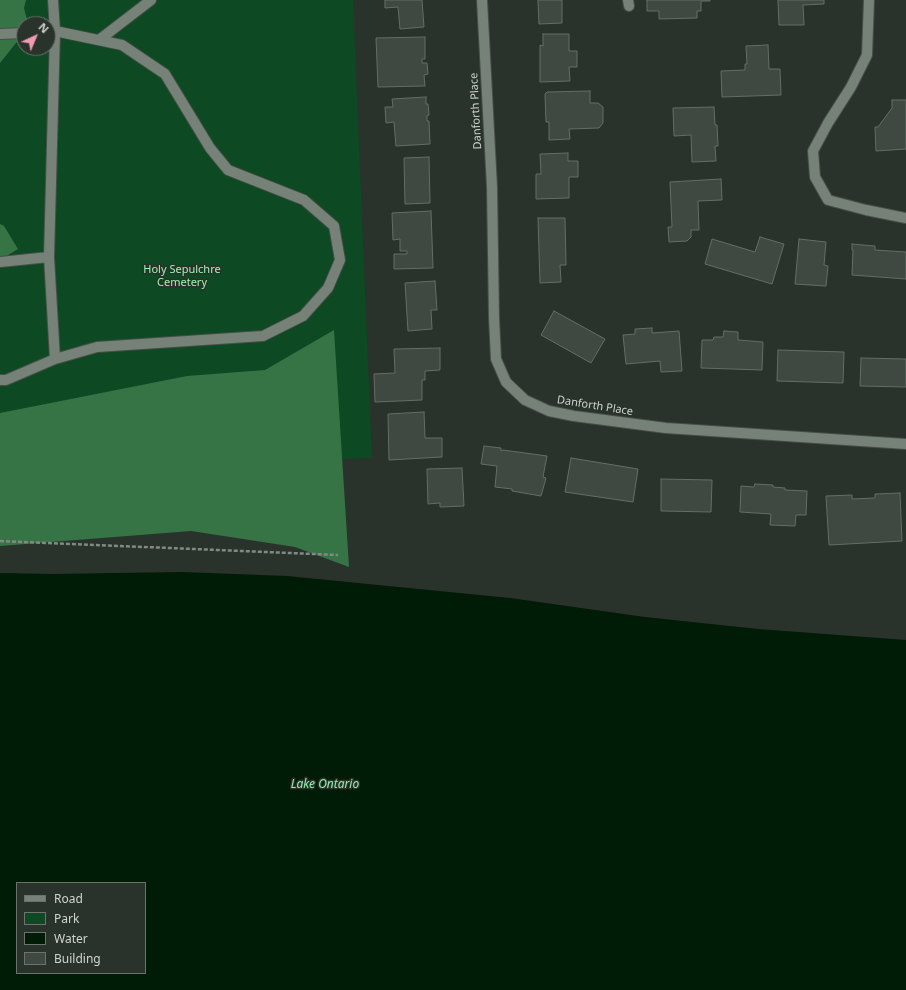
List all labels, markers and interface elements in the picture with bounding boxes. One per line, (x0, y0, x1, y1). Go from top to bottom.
north arrow (16, 16, 56, 56)
text: N (36, 19, 52, 36)
street label: Danforth Place (467, 72, 485, 150)
park label: Holy Sepulchre Cemetery (143, 263, 221, 289)
street label: Danforth Place (556, 393, 634, 419)
water label: Lake Ontario (291, 778, 359, 792)
legend (16, 882, 146, 974)
text: Road (54, 890, 83, 907)
text: Park (54, 910, 79, 927)
text: Water (54, 930, 88, 947)
text: Building (54, 950, 101, 967)

